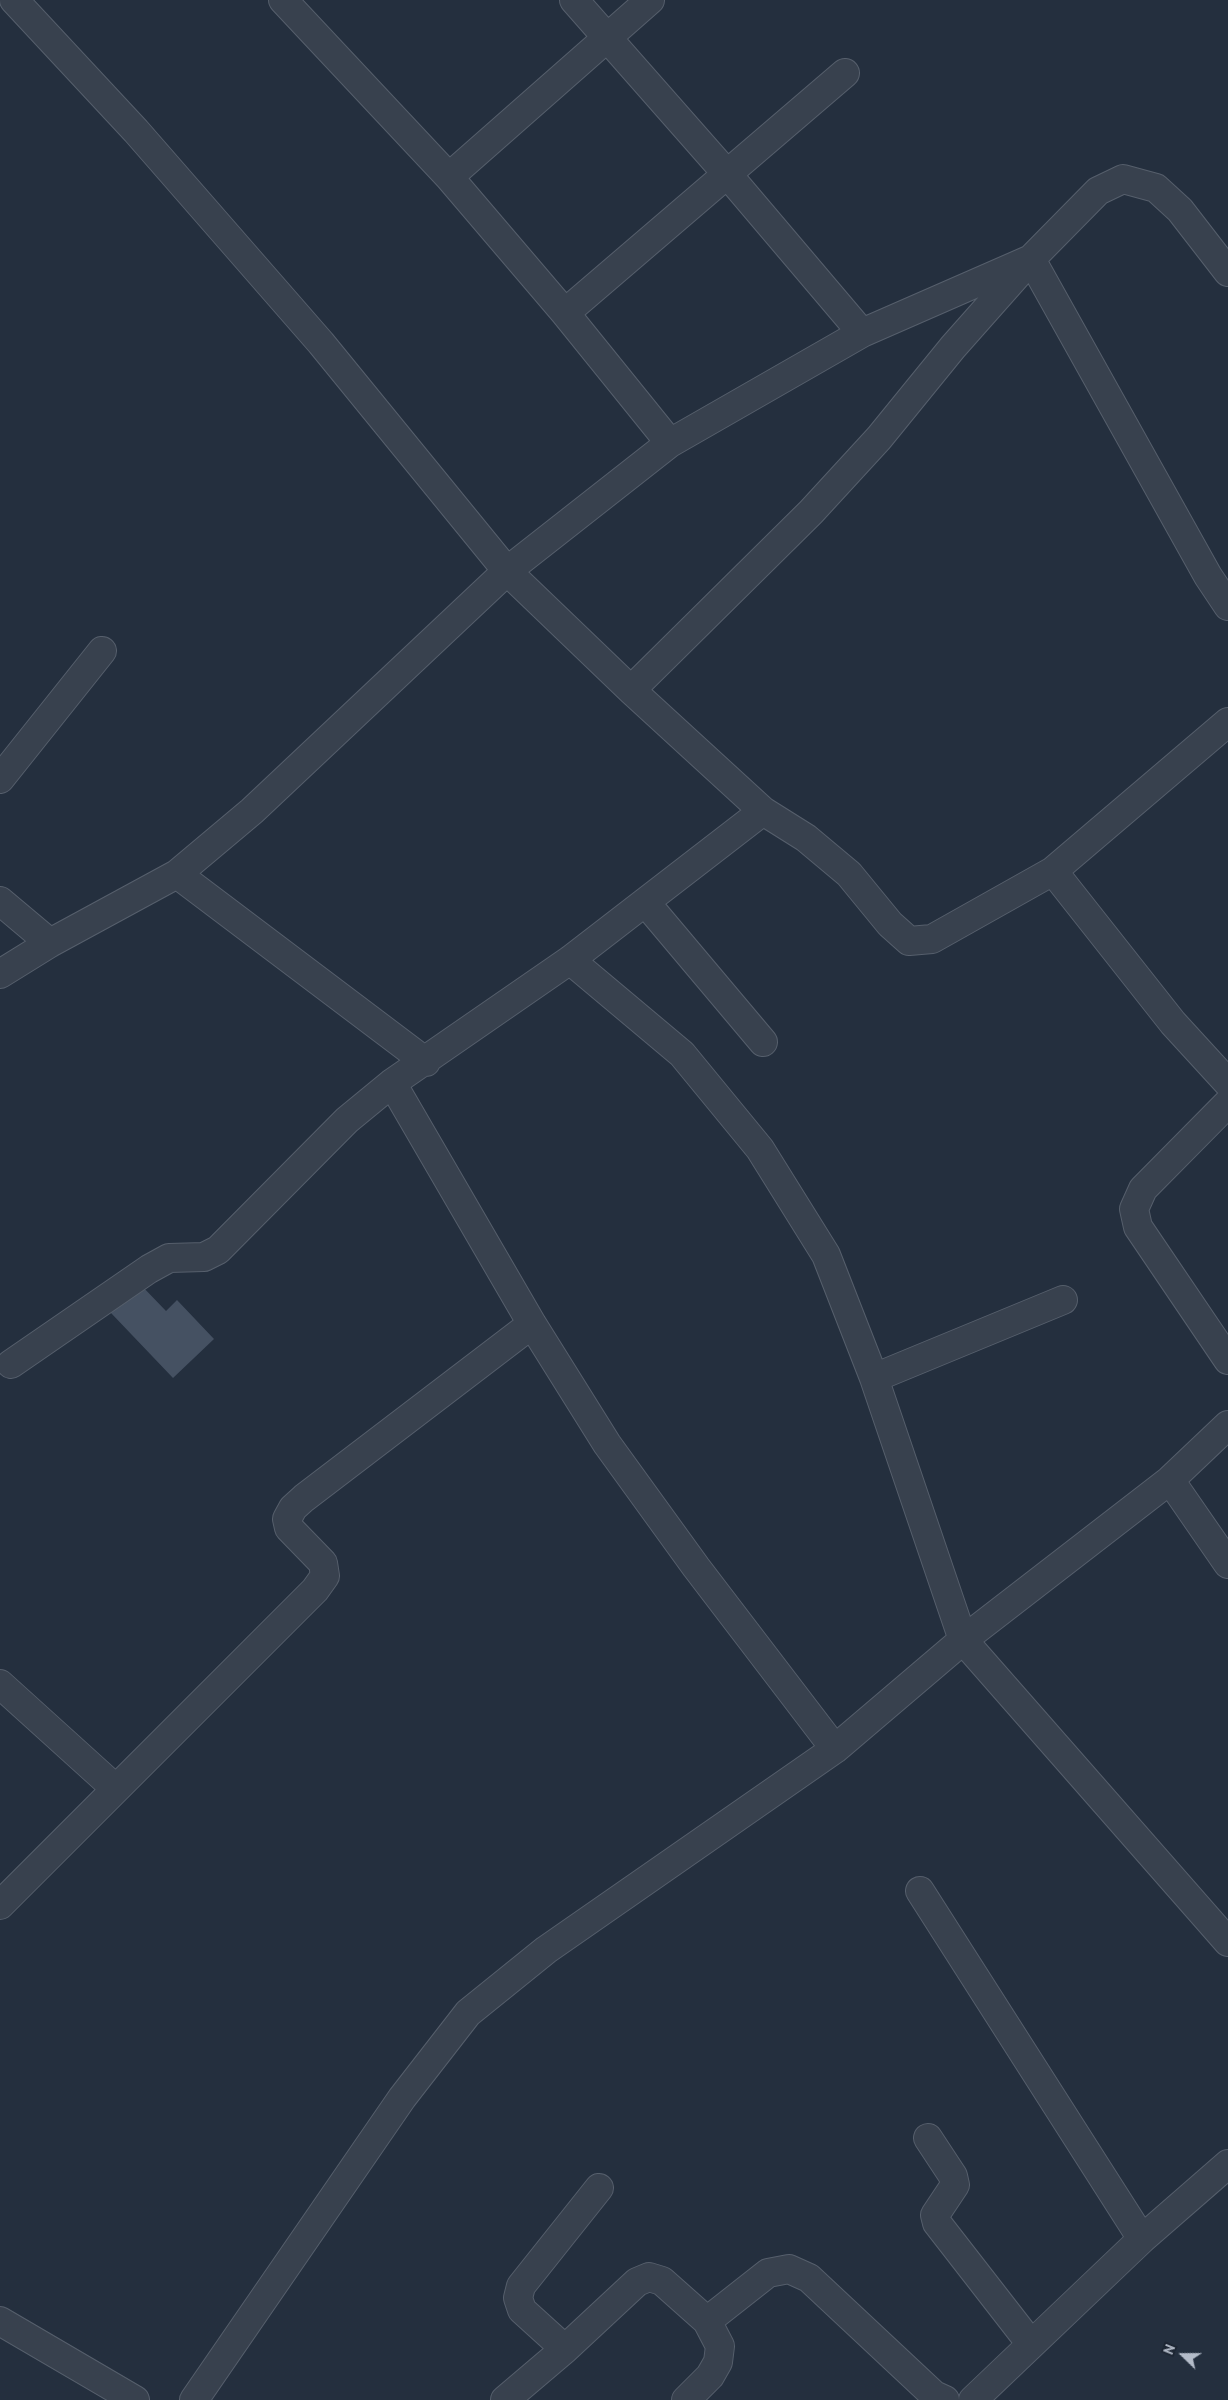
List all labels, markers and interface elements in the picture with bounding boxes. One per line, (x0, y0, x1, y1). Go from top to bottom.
north arrow (1158, 2330, 1208, 2380)
text: N (1159, 2342, 1179, 2357)

